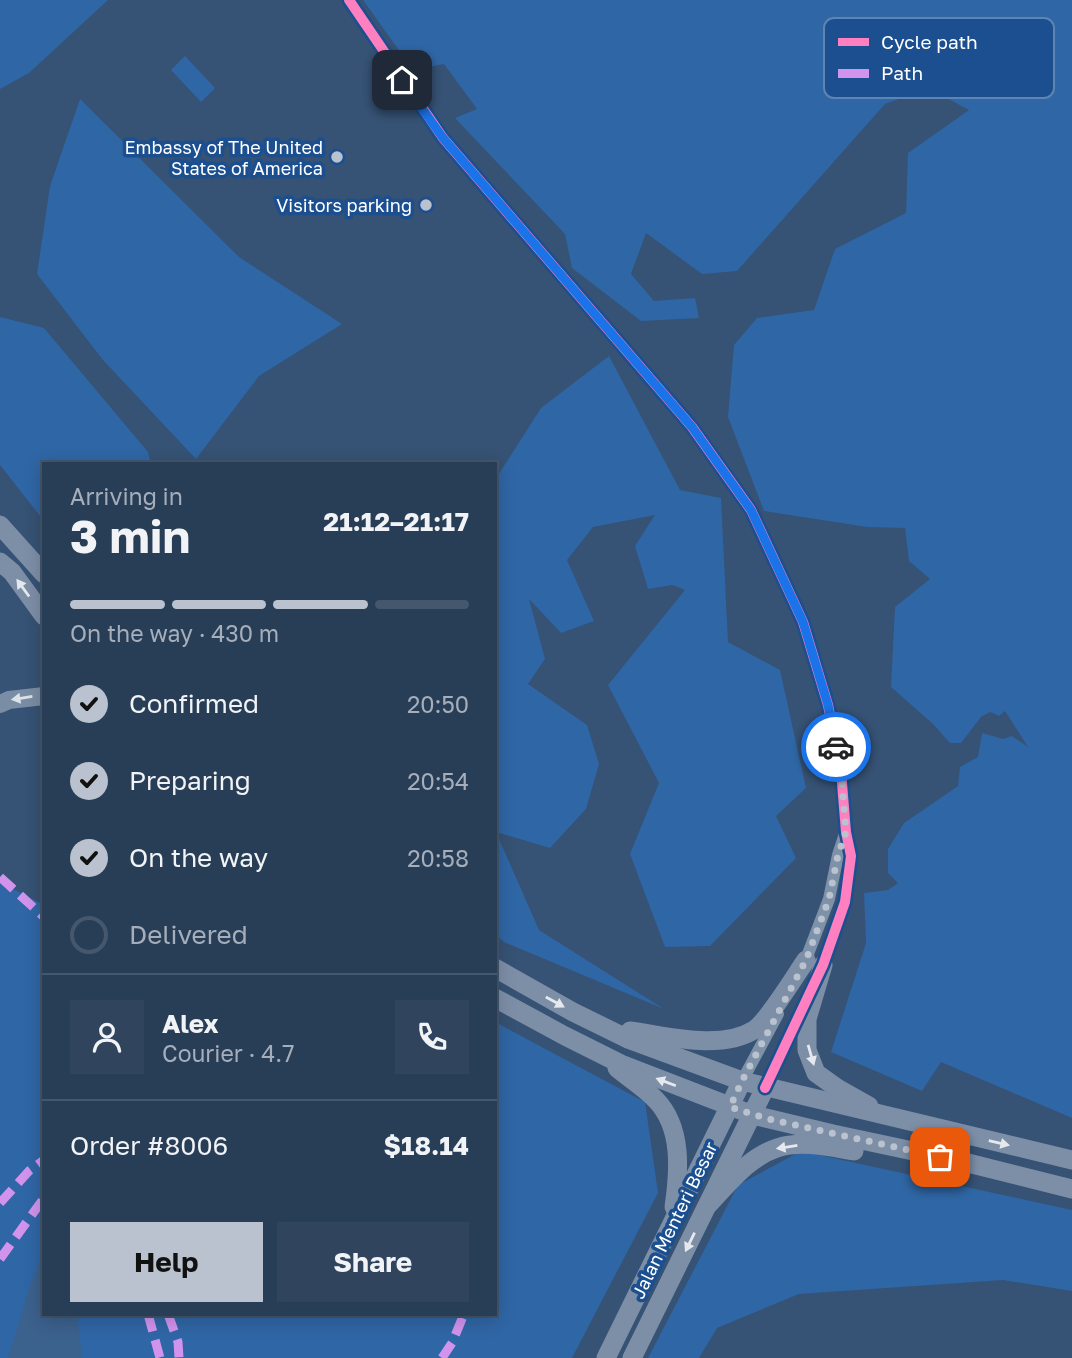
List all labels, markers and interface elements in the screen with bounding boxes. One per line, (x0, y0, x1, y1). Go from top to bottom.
legend (824, 18, 1054, 98)
text: Cycle path (881, 30, 978, 53)
pin (372, 50, 432, 110)
icon: home (383, 61, 421, 99)
text: Path (881, 61, 923, 84)
place label: Embassy of The United States of America (125, 136, 323, 179)
marker: Embassy of The United States of America (329, 149, 345, 165)
place label: Visitors parking (276, 194, 412, 216)
marker: Visitors parking (418, 197, 434, 213)
text: Arriving in (70, 482, 183, 510)
text: 21:12–21:17 (323, 506, 469, 537)
text: 3 min (70, 508, 190, 563)
one-way arrow (16, 579, 30, 597)
text: On the way · 430 m (70, 619, 279, 647)
icon: check (70, 685, 108, 723)
text: Confirmed (129, 688, 259, 719)
text: 20:50 (407, 690, 469, 718)
one-way arrow (11, 693, 33, 704)
courier (801, 712, 871, 782)
icon: car (817, 728, 855, 766)
icon: check (70, 762, 108, 800)
text: Preparing (129, 765, 251, 796)
text: 20:54 (407, 767, 469, 795)
icon: check (70, 839, 108, 877)
text: On the way (129, 842, 268, 873)
text: 20:58 (407, 844, 469, 872)
text: Delivered (129, 919, 248, 950)
one-way arrow (545, 996, 564, 1008)
button: person (70, 1000, 144, 1074)
button: phone (395, 1000, 469, 1074)
text: Alex (162, 1008, 219, 1039)
text: Courier · 4.7 (162, 1039, 294, 1067)
one-way arrow (806, 1045, 816, 1066)
one-way arrow (656, 1076, 677, 1087)
pin (910, 1127, 970, 1187)
text: Order #8006 (70, 1130, 228, 1161)
text: $18.14 (384, 1130, 469, 1161)
street label: Jalan Menteri Besar (626, 1138, 722, 1302)
icon: bag (921, 1138, 959, 1176)
one-way arrow (988, 1138, 1010, 1149)
one-way arrow (776, 1142, 798, 1153)
button: Help (70, 1222, 263, 1302)
button: Share (277, 1222, 469, 1302)
one-way arrow (685, 1232, 696, 1252)

